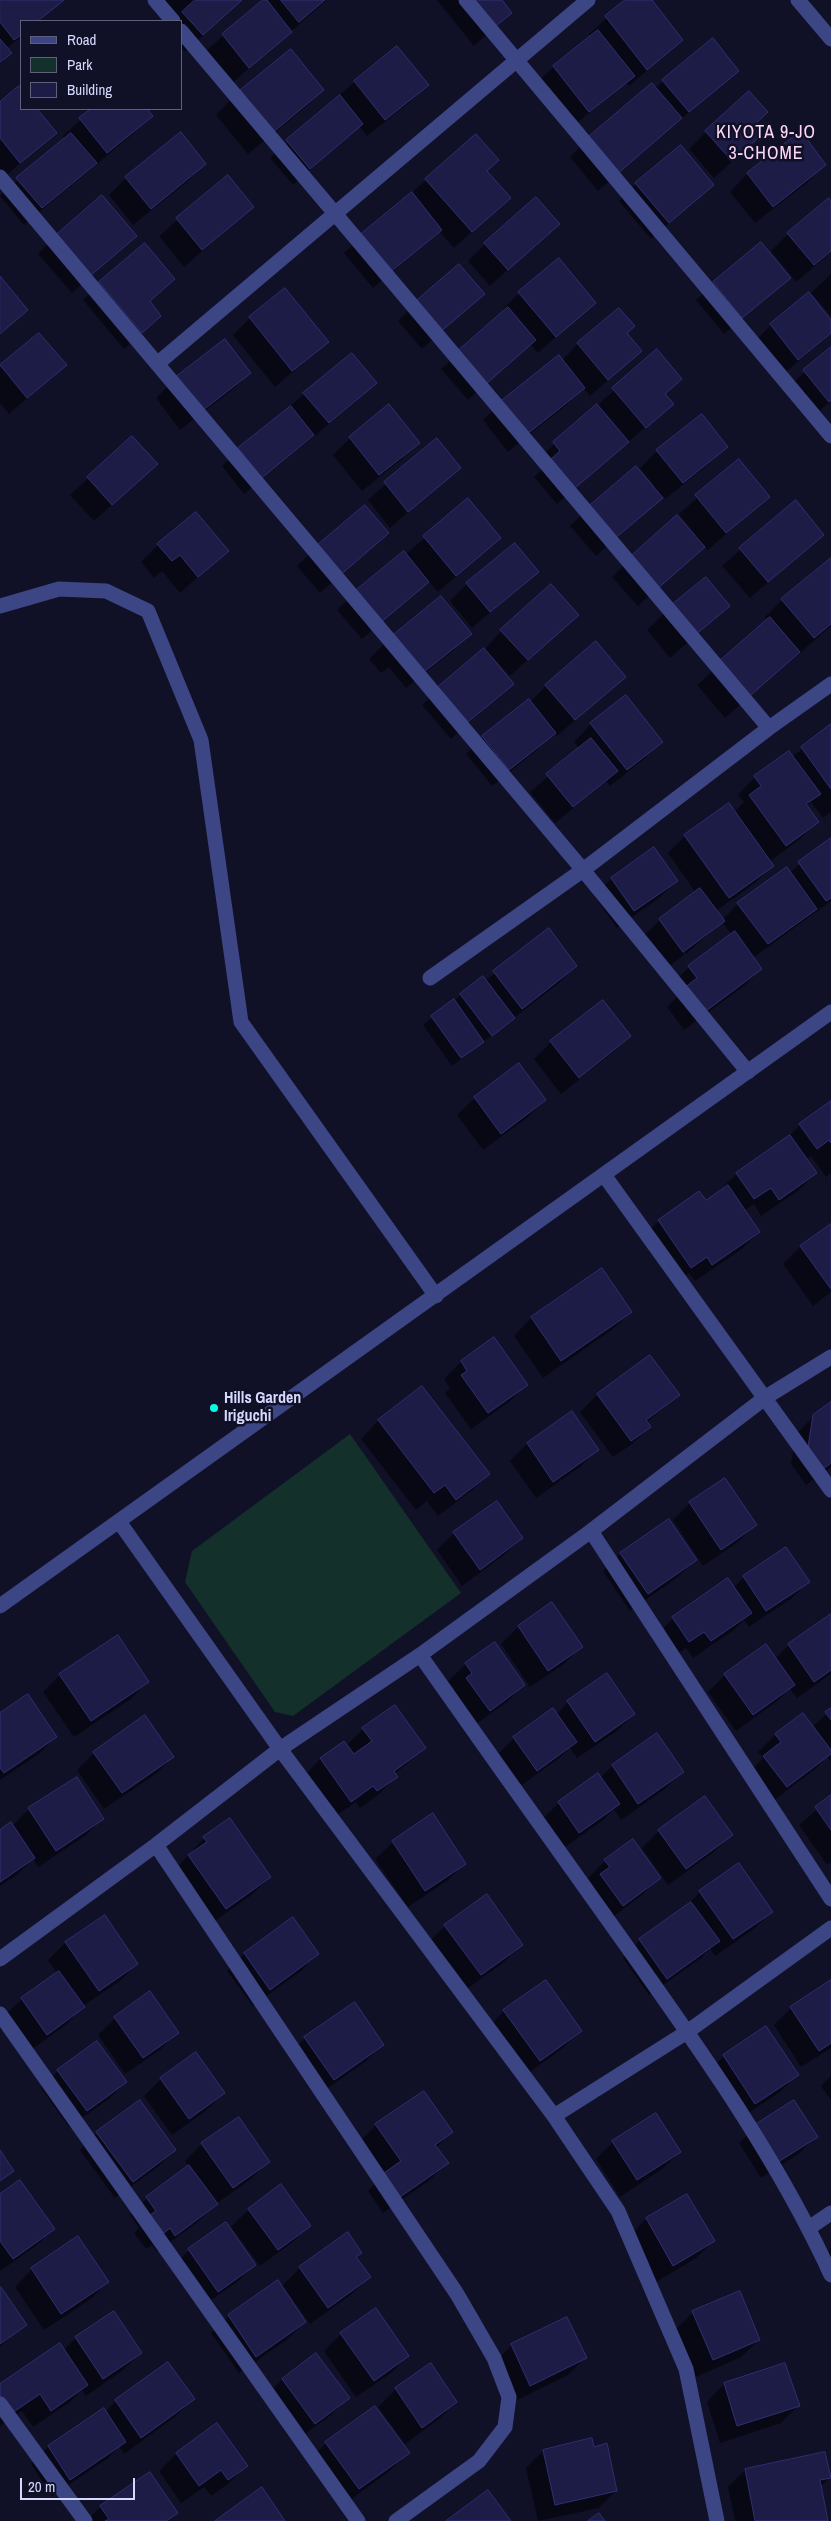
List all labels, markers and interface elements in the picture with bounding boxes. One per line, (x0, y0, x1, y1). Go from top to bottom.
legend (20, 20, 182, 110)
text: Road (67, 29, 96, 50)
text: Park (67, 54, 92, 75)
text: Building (67, 79, 112, 100)
district label: KIYOTA 9-JO 3-CHOME (715, 122, 817, 164)
place label: Hills Garden Iriguchi (224, 1389, 301, 1427)
marker: Hills Garden Iriguchi (208, 1402, 220, 1414)
scale bar (22, 2468, 138, 2500)
text: 20 m (28, 2476, 55, 2497)

